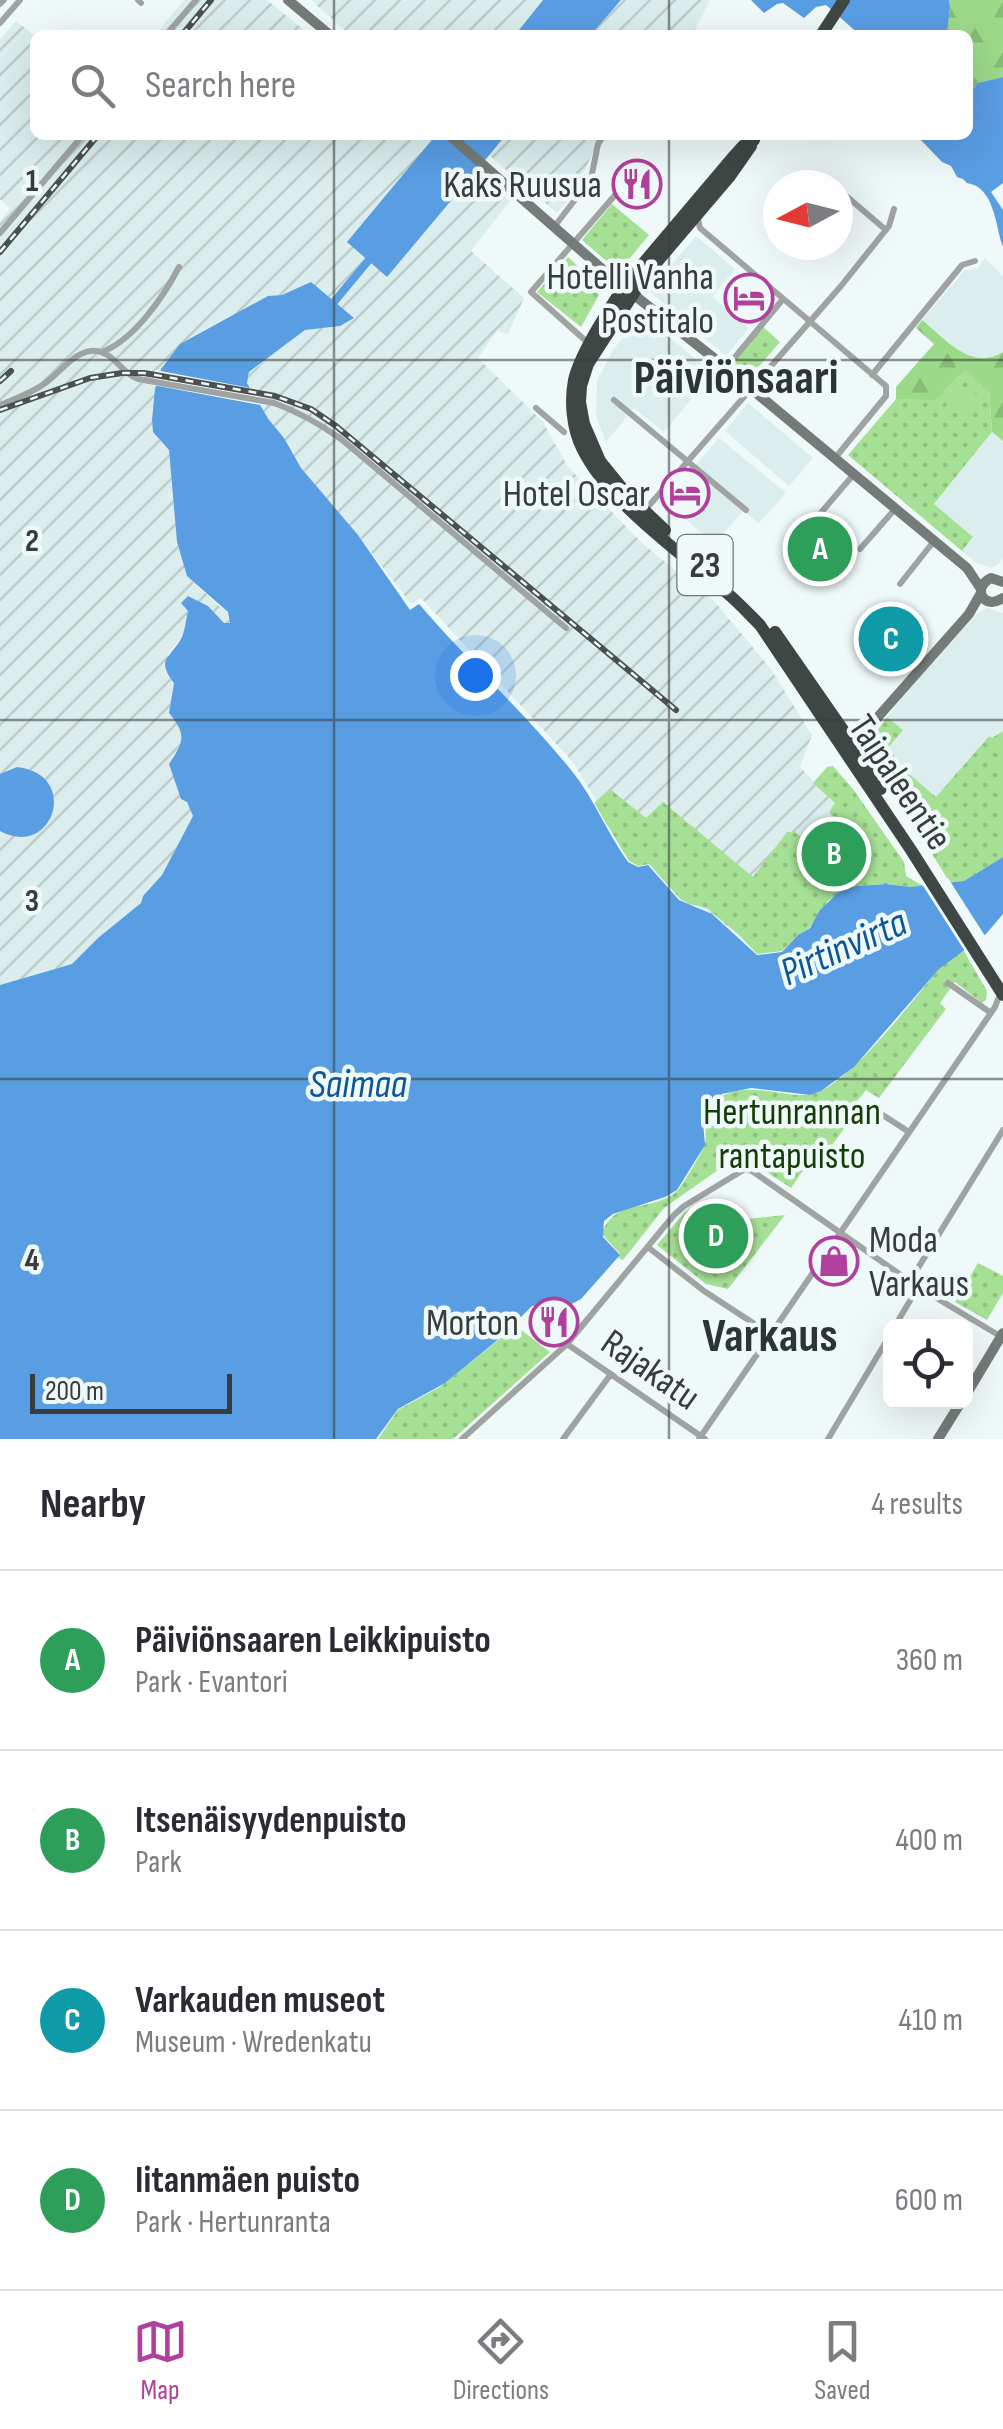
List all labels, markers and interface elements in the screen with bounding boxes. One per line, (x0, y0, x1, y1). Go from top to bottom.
search box (30, 30, 973, 140)
icon: search (65, 58, 120, 113)
text: Search here (145, 63, 296, 108)
restaurant icon: Kaks Ruusua (611, 158, 663, 210)
text: 1 (26, 162, 39, 201)
place label: Kaks Ruusua (443, 163, 602, 208)
north arrow (763, 170, 853, 260)
place label: Hotelli Vanha Postitalo (547, 255, 714, 344)
hotel icon: Hotelli Vanha Postitalo (723, 272, 775, 324)
district label: Päiviönsaari (634, 350, 838, 407)
hotel icon: Hotel Oscar (659, 467, 711, 519)
place label: Hotel Oscar (503, 472, 650, 517)
pin: A (788, 512, 852, 586)
text: 2 (25, 522, 39, 561)
road number: 23 (678, 535, 732, 595)
pin: C (858, 602, 924, 676)
your location (450, 650, 501, 701)
street label: Taipaleentie (838, 707, 961, 859)
pin: B (802, 816, 866, 892)
text: 3 (25, 882, 39, 921)
water label: Pirtinvirta (773, 899, 915, 997)
water label: Saimaa (309, 1061, 407, 1109)
park label: Hertunrannan rantapuisto (703, 1090, 881, 1179)
pin: D (684, 1198, 748, 1274)
place label: Moda Varkaus (869, 1218, 969, 1307)
shop icon: Moda Varkaus (808, 1235, 860, 1287)
text: 4 (25, 1241, 40, 1280)
restaurant icon: Morton (528, 1296, 580, 1348)
place label: Morton (426, 1301, 519, 1346)
district label: Varkaus (702, 1308, 838, 1365)
map controls (883, 1319, 973, 1409)
button: locate (883, 1319, 973, 1409)
street label: Rajakatu (592, 1320, 708, 1420)
scale bar (30, 1369, 232, 1414)
text: 200 m (45, 1375, 104, 1408)
text: Nearby (40, 1479, 146, 1530)
text: 4 results (871, 1485, 963, 1524)
text: Päiviönsaaren Leikkipuisto (135, 1618, 491, 1663)
text: A (65, 1641, 80, 1680)
text: 360 m (896, 1641, 963, 1680)
text: Park · Evantori (135, 1663, 288, 1702)
text: Itsenäisyydenpuisto (135, 1798, 407, 1843)
text: B (65, 1821, 80, 1860)
text: 400 m (895, 1821, 963, 1860)
text: Park (135, 1843, 182, 1882)
text: Varkauden museot (135, 1978, 385, 2023)
text: C (64, 2001, 81, 2040)
text: 410 m (898, 2001, 963, 2040)
text: Museum · Wredenkatu (135, 2023, 372, 2062)
text: Iitanmäen puisto (135, 2158, 360, 2203)
text: D (64, 2181, 81, 2220)
text: 600 m (895, 2181, 963, 2220)
text: Park · Hertunranta (135, 2203, 331, 2242)
tab: Map (133, 2314, 188, 2407)
tab: Directions (453, 2314, 549, 2407)
tab: Saved (814, 2314, 870, 2407)

